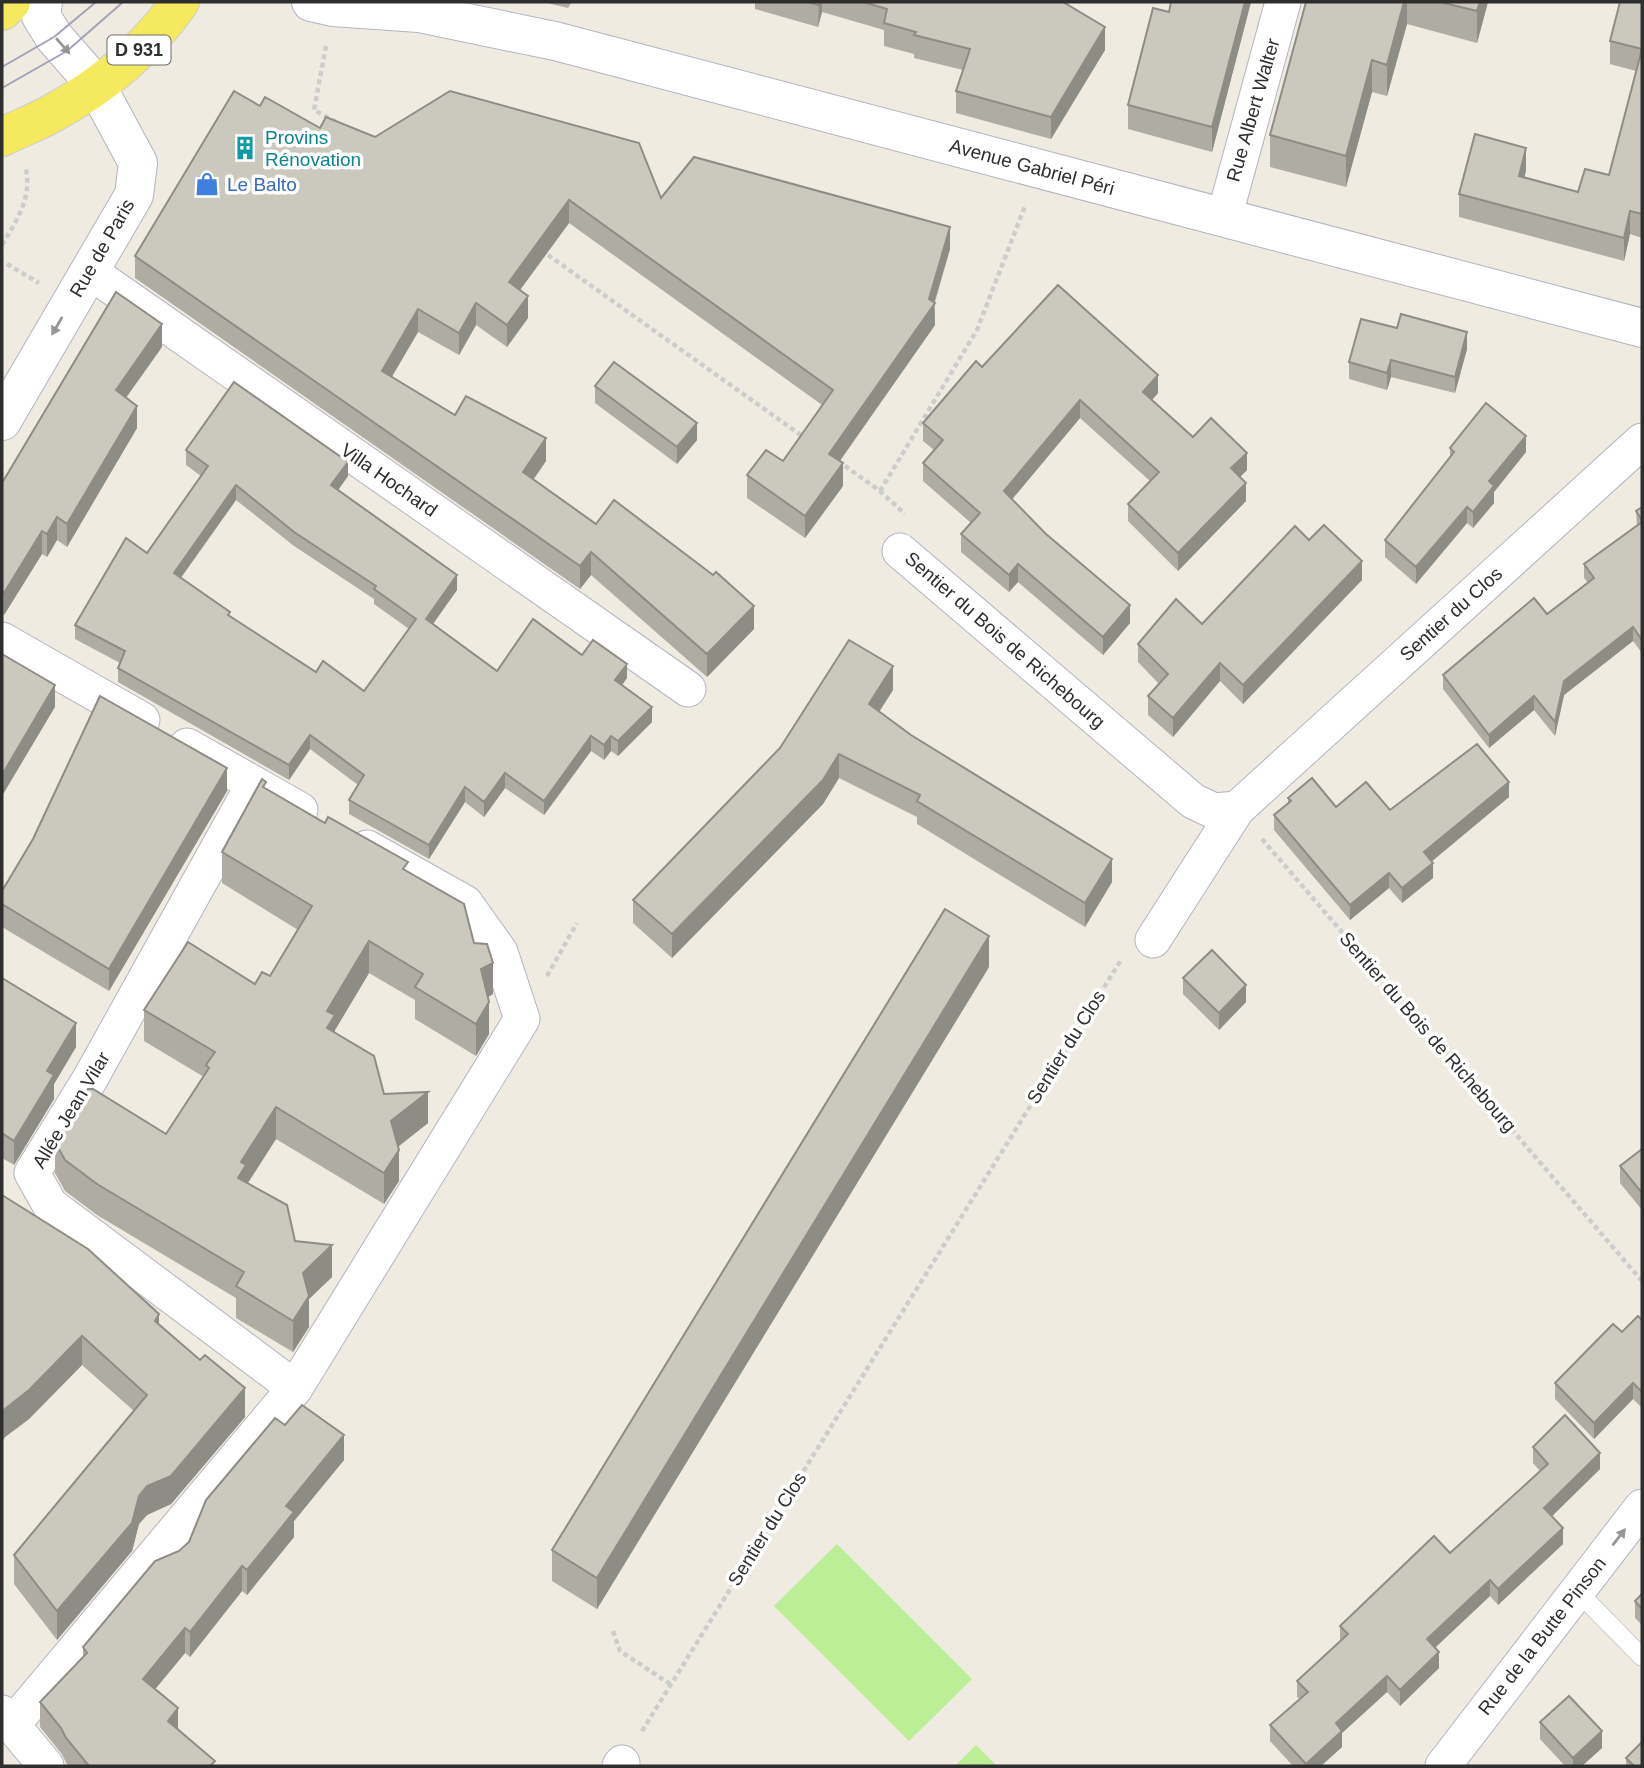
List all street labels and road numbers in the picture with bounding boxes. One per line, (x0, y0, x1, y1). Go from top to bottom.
street label: Rue Albert Walter (1222, 35, 1284, 184)
road number: D 931 (108, 36, 170, 64)
street label: Avenue Gabriel Péri (947, 135, 1117, 199)
street label: Rue de Paris (65, 195, 139, 301)
street label: Villa Hochard (337, 439, 441, 521)
street label: Sentier du Bois de Richebourg (901, 548, 1109, 732)
street label: Sentier du Clos (1396, 563, 1506, 665)
street label: Sentier du Bois de Richebourg (1336, 928, 1520, 1136)
street label: Sentier du Clos (1023, 986, 1109, 1108)
street label: Allée Jean Vilar (28, 1048, 114, 1172)
street label: Sentier du Clos (724, 1468, 810, 1590)
street label: Rue de la Butte Pinson (1474, 1553, 1610, 1719)

